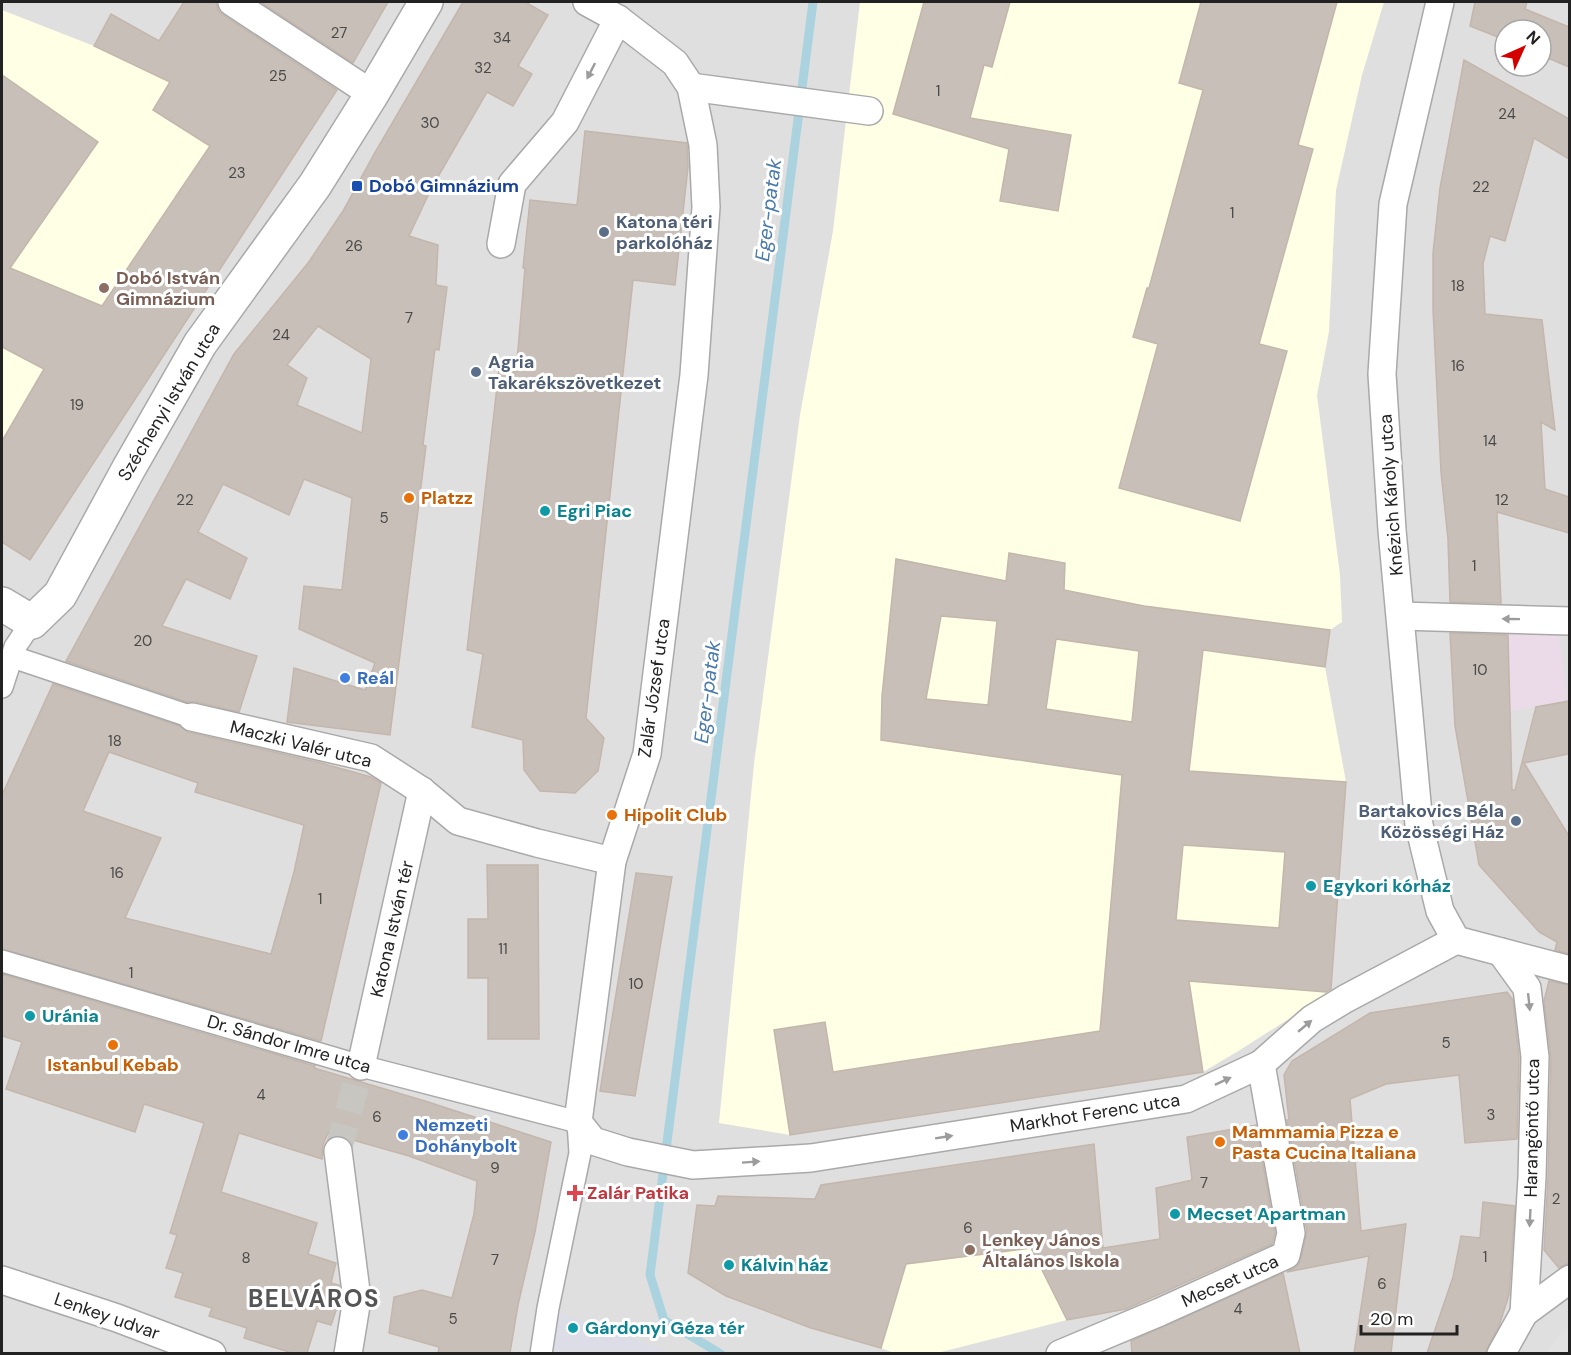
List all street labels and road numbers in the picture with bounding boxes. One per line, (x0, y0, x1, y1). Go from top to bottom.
street label: Széchenyi István utca (112, 319, 226, 485)
street label: Knézich Károly utca (1373, 413, 1409, 577)
street label: Zalár József utca (632, 617, 676, 759)
street label: Maczki Valér utca (228, 715, 374, 773)
street label: Katona István tér (365, 858, 419, 1000)
street label: Dr. Sándor Imre utca (204, 1009, 374, 1079)
street label: Harangöntő utca (1519, 1058, 1545, 1198)
street label: Markhot Ferenc utca (1008, 1088, 1182, 1138)
street label: Mecset utca (1178, 1249, 1282, 1313)
street label: Lenkey udvar (51, 1287, 163, 1345)

